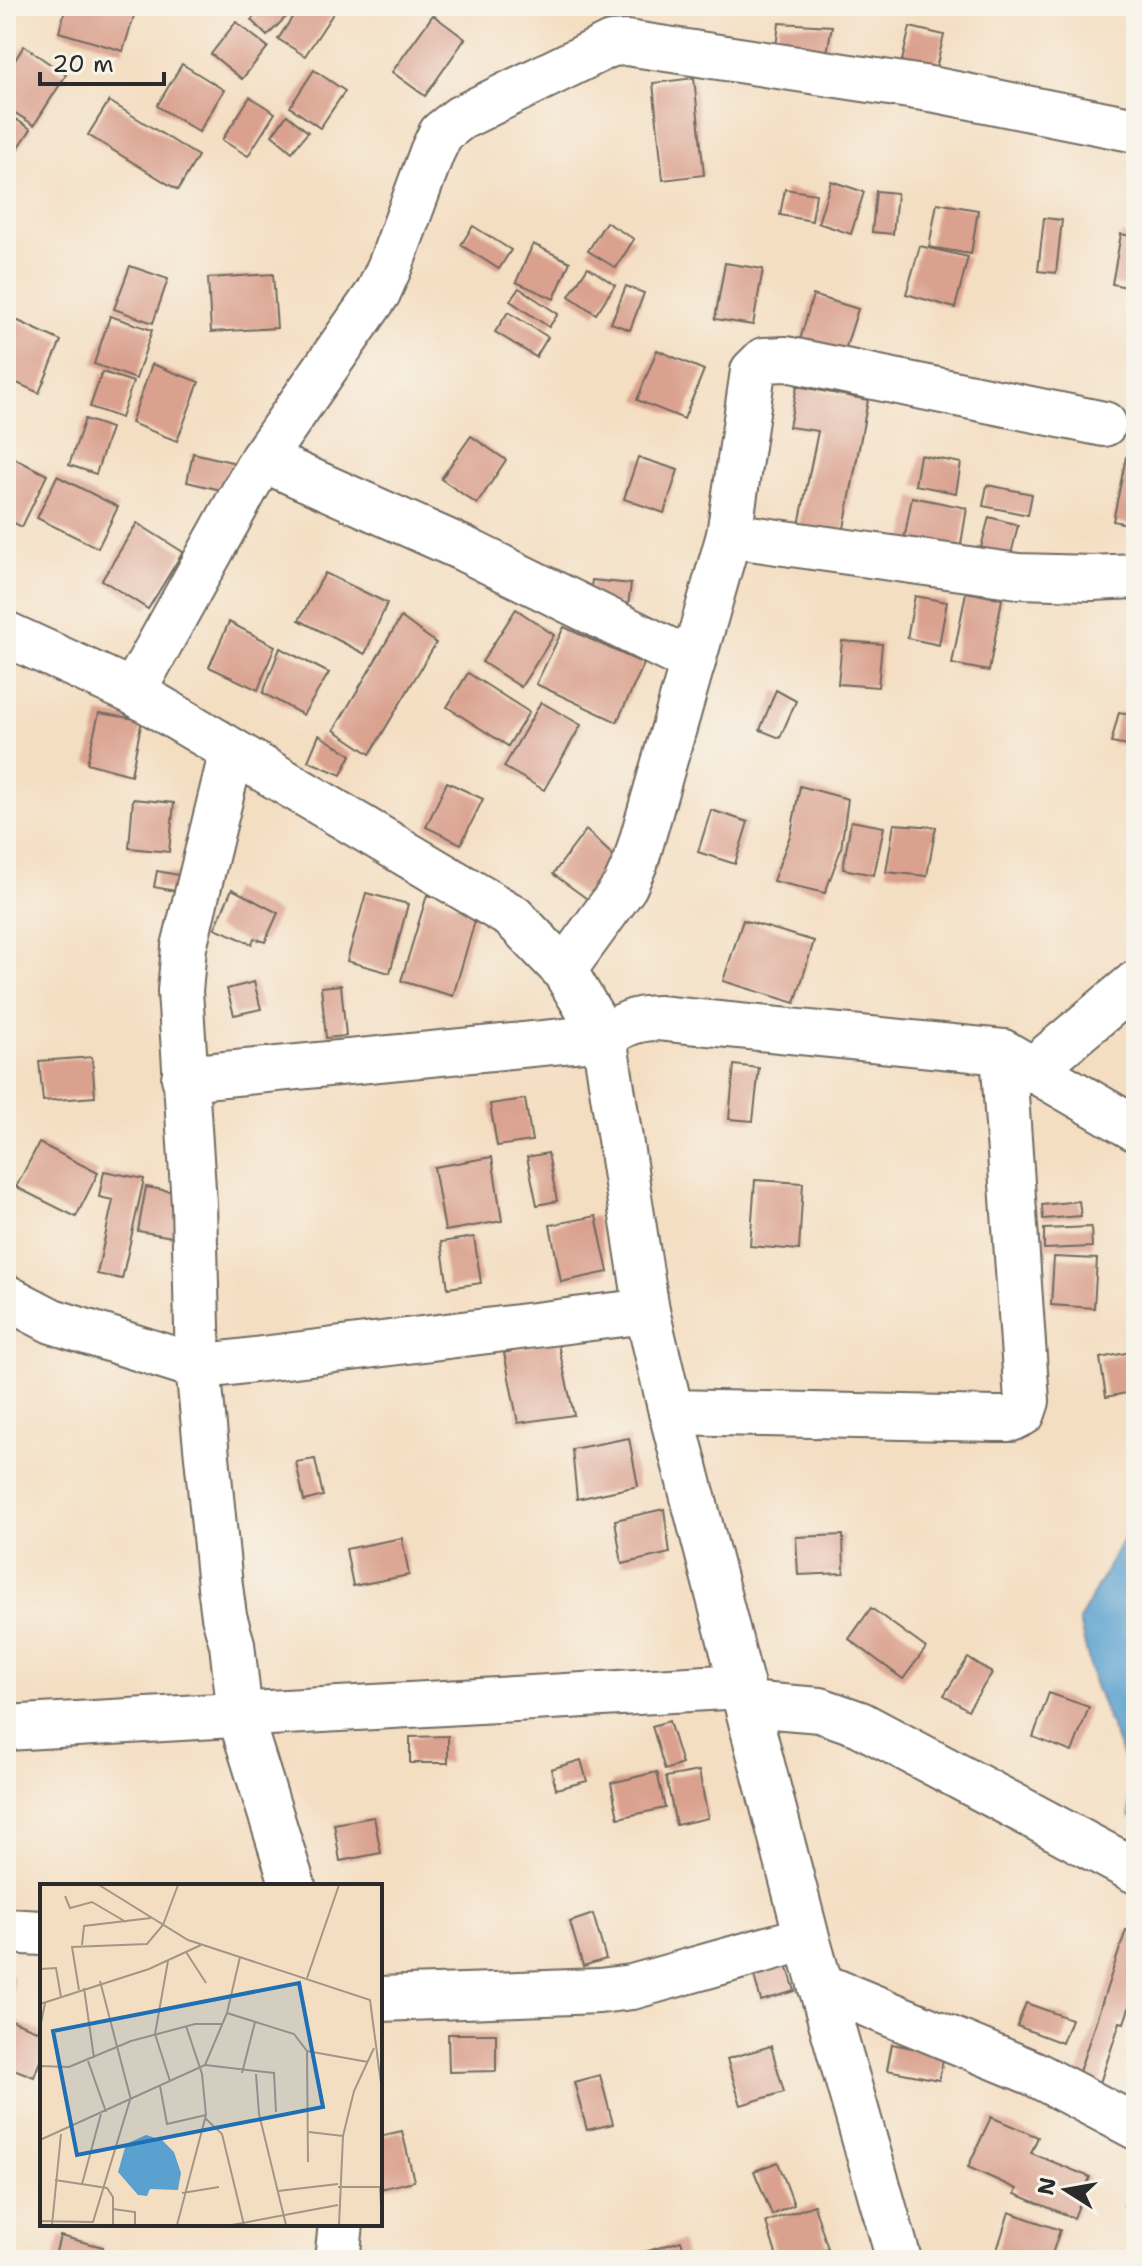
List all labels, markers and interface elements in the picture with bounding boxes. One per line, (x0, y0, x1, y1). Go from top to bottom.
scale bar (40, 36, 164, 86)
text: 20 m (52, 48, 114, 80)
inset map (40, 1884, 382, 2226)
north arrow (1026, 2150, 1106, 2230)
text: N (1031, 2175, 1063, 2198)

